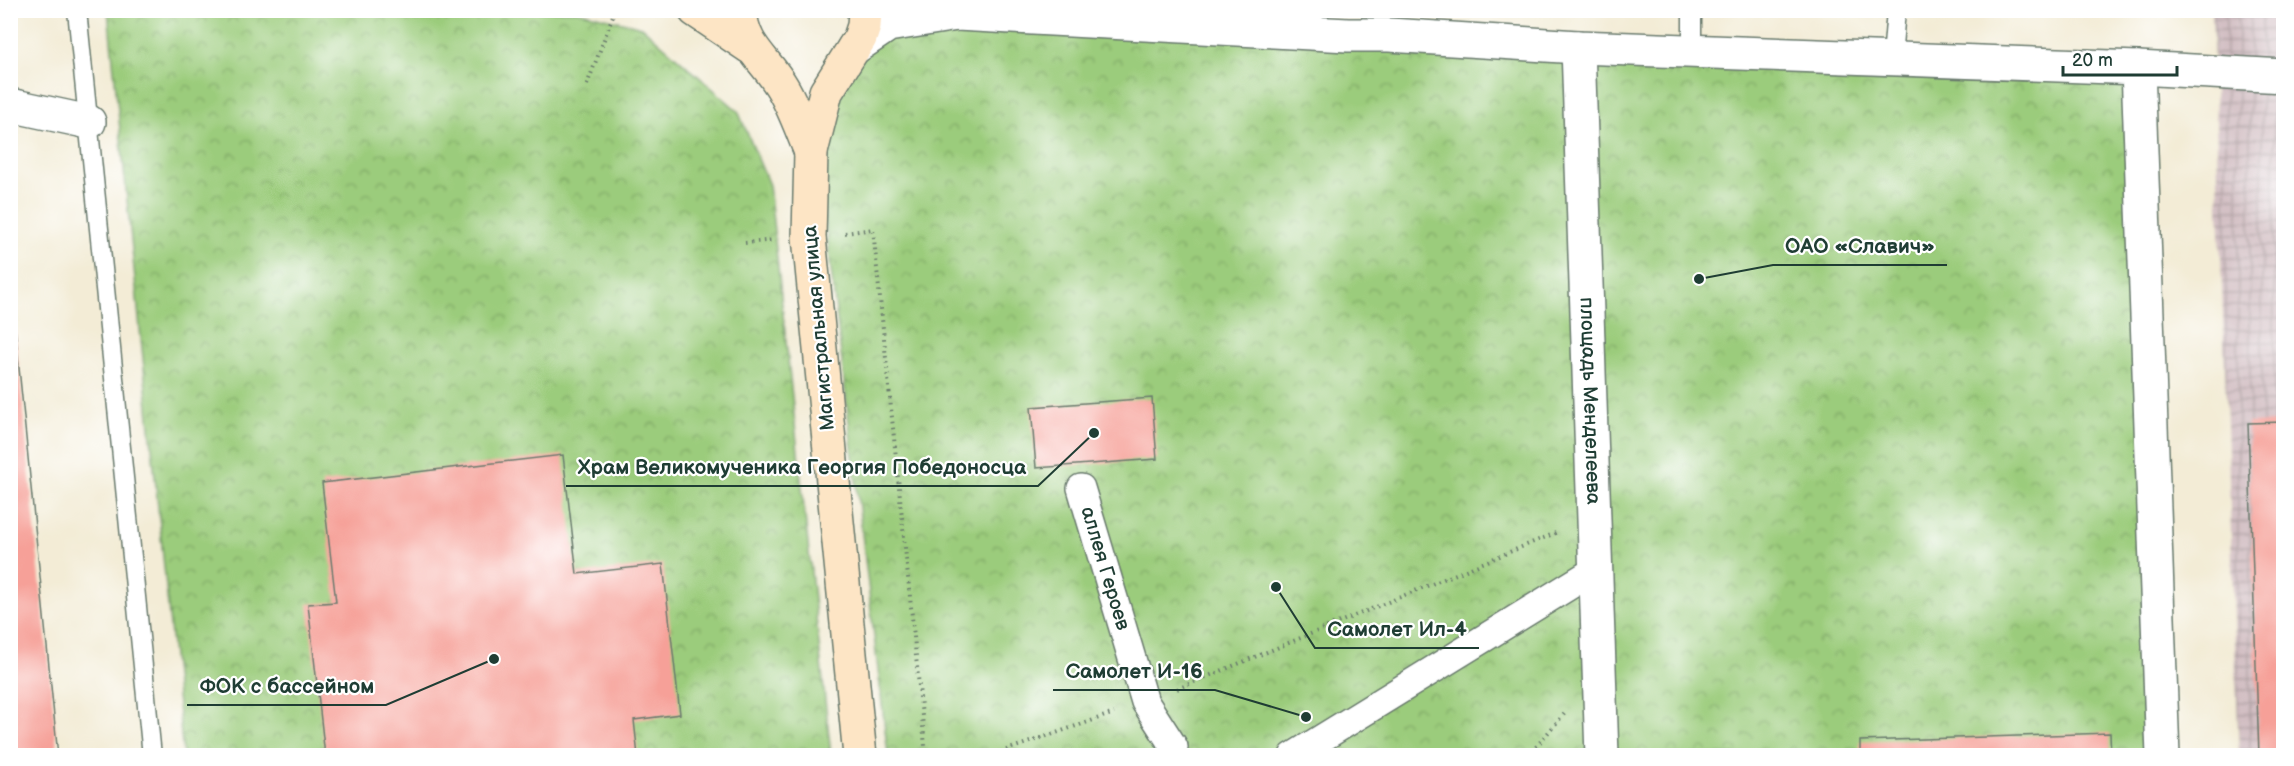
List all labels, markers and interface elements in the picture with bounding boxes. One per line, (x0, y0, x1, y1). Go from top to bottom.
scale bar (2063, 39, 2177, 77)
text: 20 m (2072, 50, 2113, 71)
street label: Магистральная улица (798, 224, 840, 432)
callout: ОАО «Славич» (1773, 226, 1947, 265)
text: ОАО «Славич» (1785, 234, 1935, 259)
street label: площадь Менделеева (1574, 297, 1605, 505)
callout: Храм Великомученика Георгия Победоносца (566, 447, 1038, 486)
text: Храм Великомученика Георгия Победоносца (577, 455, 1027, 480)
street label: аллея Героев (1075, 504, 1135, 634)
callout: Самолет Ил-4 (1315, 609, 1479, 648)
text: Самолет Ил-4 (1327, 617, 1467, 642)
callout: Самолет И-16 (1053, 651, 1215, 690)
text: Самолет И-16 (1065, 659, 1203, 684)
callout: ФОК с бассейном (187, 666, 386, 705)
text: ФОК с бассейном (200, 674, 374, 699)

